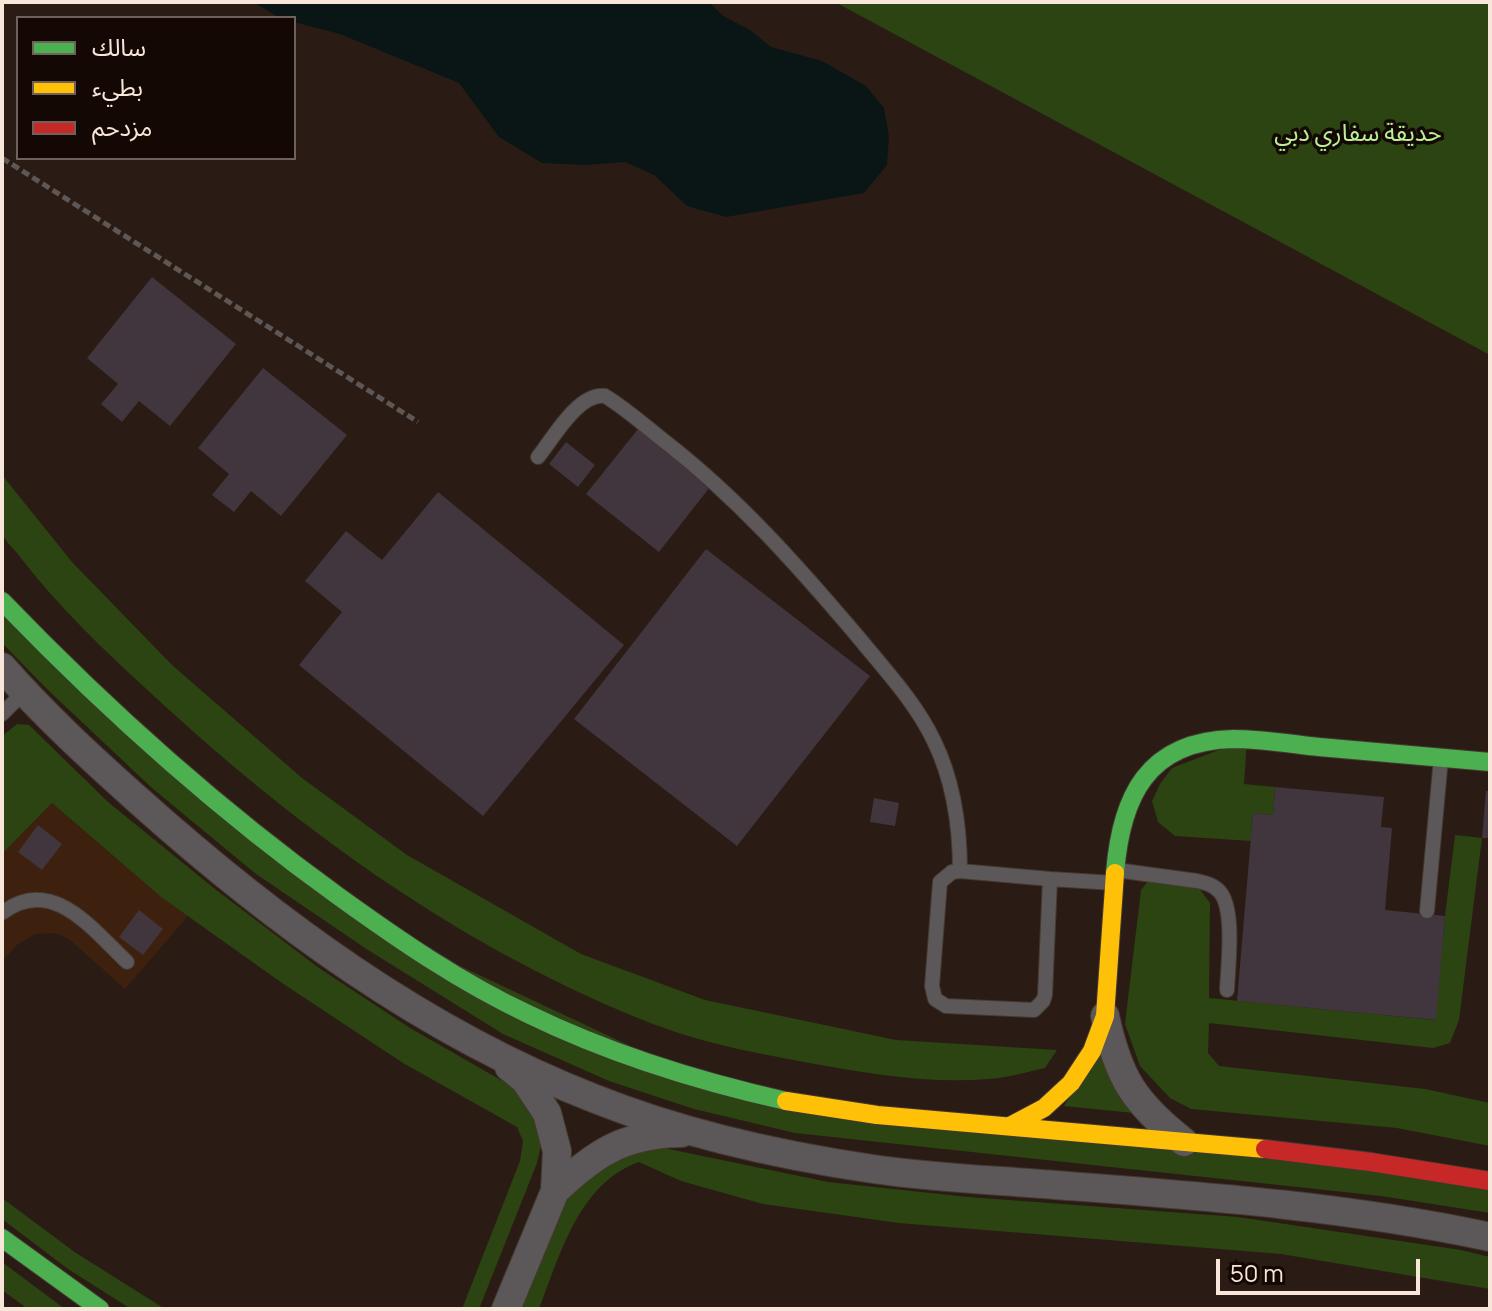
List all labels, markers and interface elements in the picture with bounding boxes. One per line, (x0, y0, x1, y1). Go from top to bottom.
legend (16, 16, 296, 160)
text: سالك (92, 30, 146, 63)
text: بطيء (92, 70, 143, 103)
text: مزدحم (92, 110, 152, 143)
park label: حديقة سفاري دبي (1274, 120, 1442, 148)
scale bar (1220, 1243, 1424, 1293)
text: 50 m (1230, 1256, 1284, 1289)

